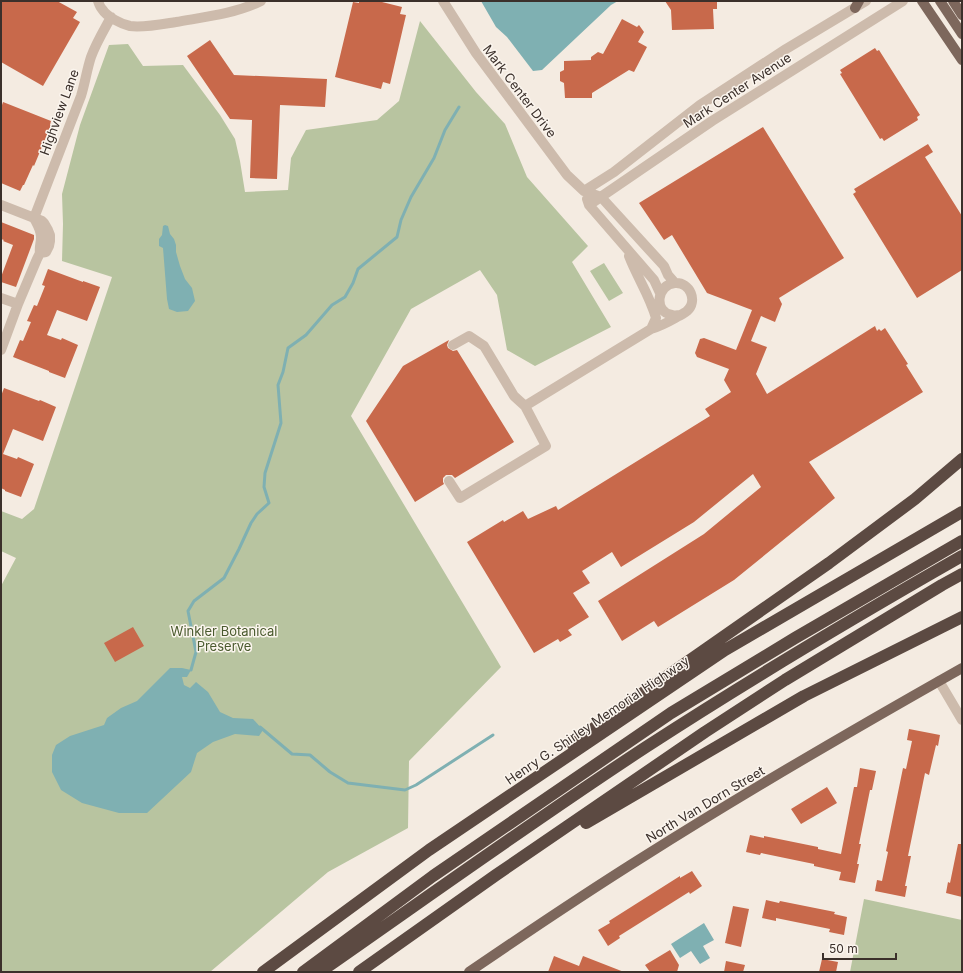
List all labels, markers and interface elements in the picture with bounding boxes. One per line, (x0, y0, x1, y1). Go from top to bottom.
street label: Mark Center Drive (480, 41, 560, 141)
street label: Mark Center Avenue (680, 49, 794, 131)
street label: Highview Lane (36, 67, 82, 157)
park label: Winkler Botanical Preserve (171, 623, 277, 654)
street label: Henry G. Shirley Memorial Highway (502, 652, 692, 788)
street label: North Van Dorn Street (643, 762, 767, 846)
scale bar (823, 935, 896, 961)
text: 50 m (829, 941, 858, 956)

